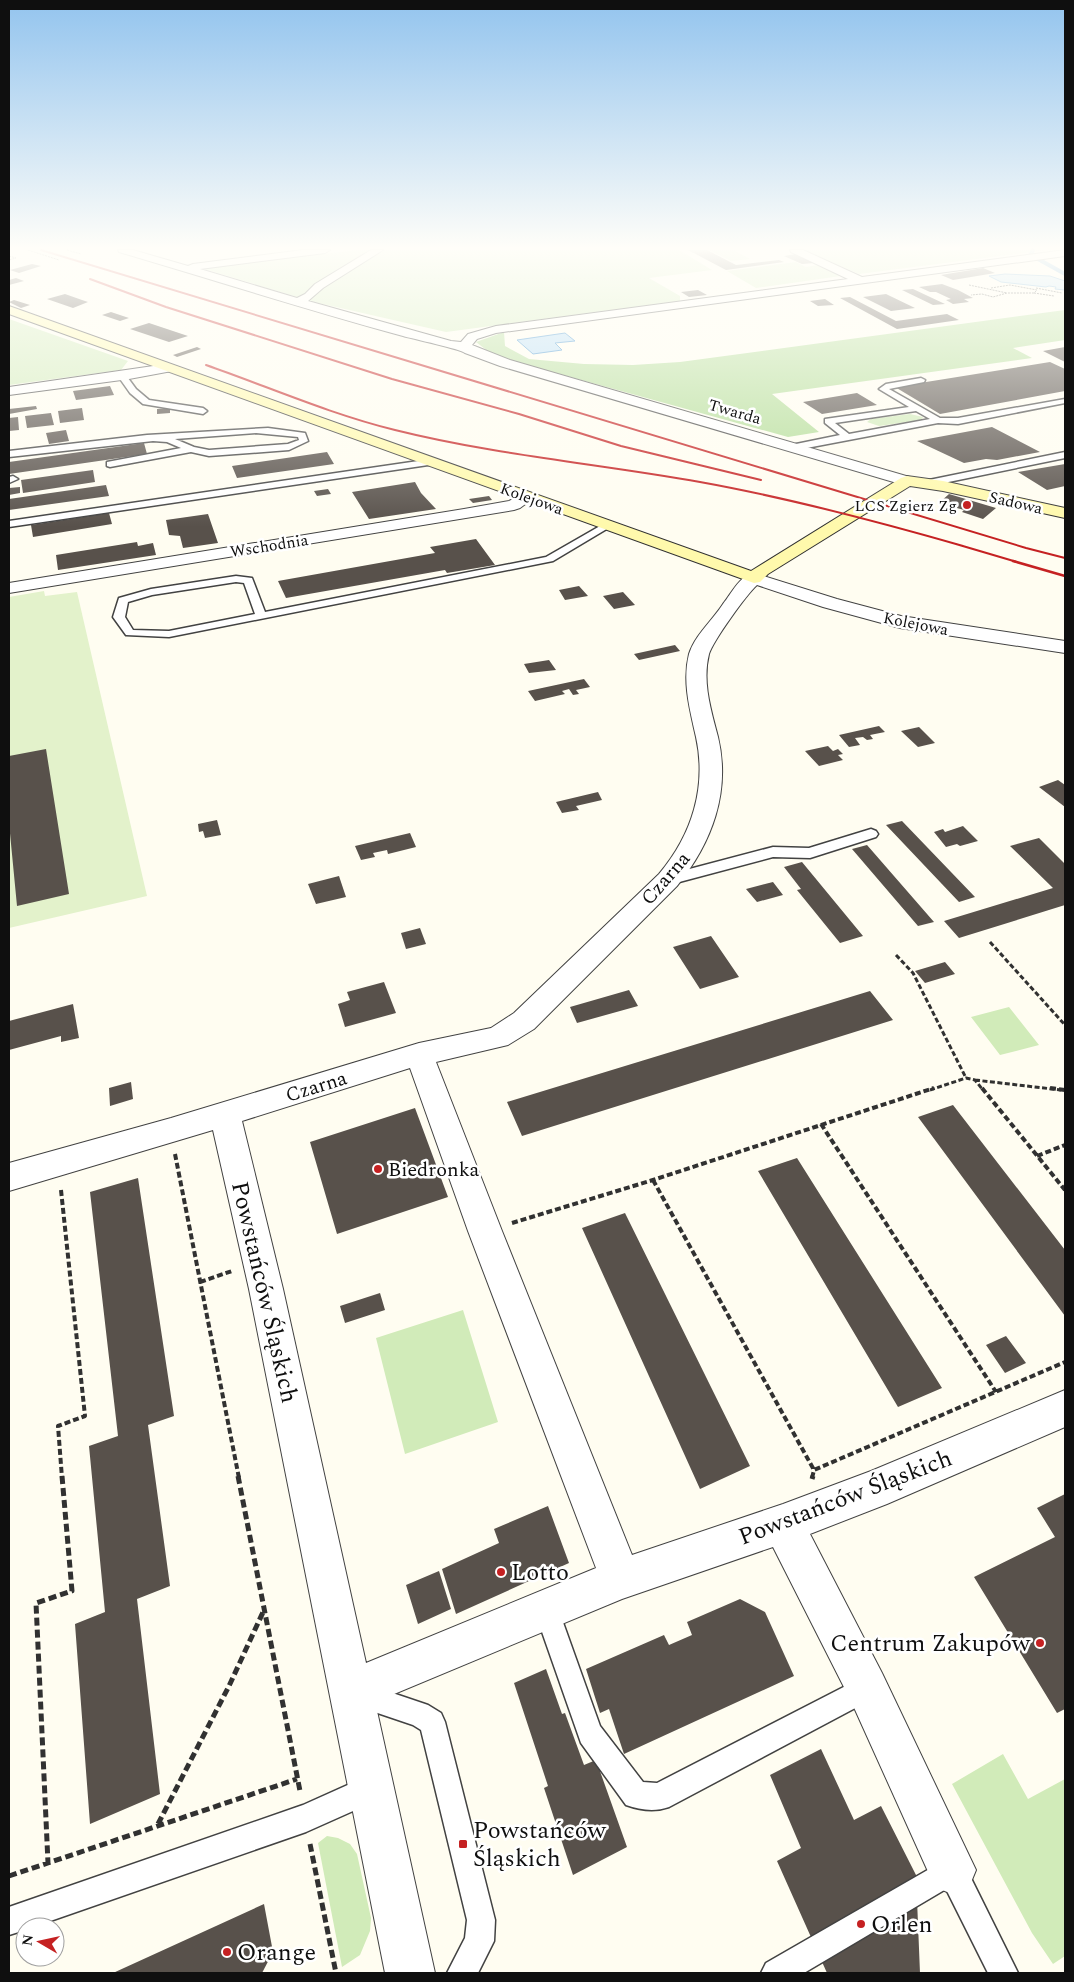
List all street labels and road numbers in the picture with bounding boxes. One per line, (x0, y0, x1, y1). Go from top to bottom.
street label: Twarda (706, 393, 764, 431)
street label: Kolejowa (497, 476, 567, 522)
street label: Sadowa (987, 485, 1045, 521)
street label: Wschodnia (228, 528, 310, 564)
street label: Kolejowa (881, 606, 951, 642)
street label: Czarna (634, 845, 698, 912)
street label: Czarna (282, 1063, 351, 1110)
street label: Powstańców Śląskich (221, 1178, 307, 1407)
street label: Powstańców Śląskich (733, 1441, 958, 1555)

